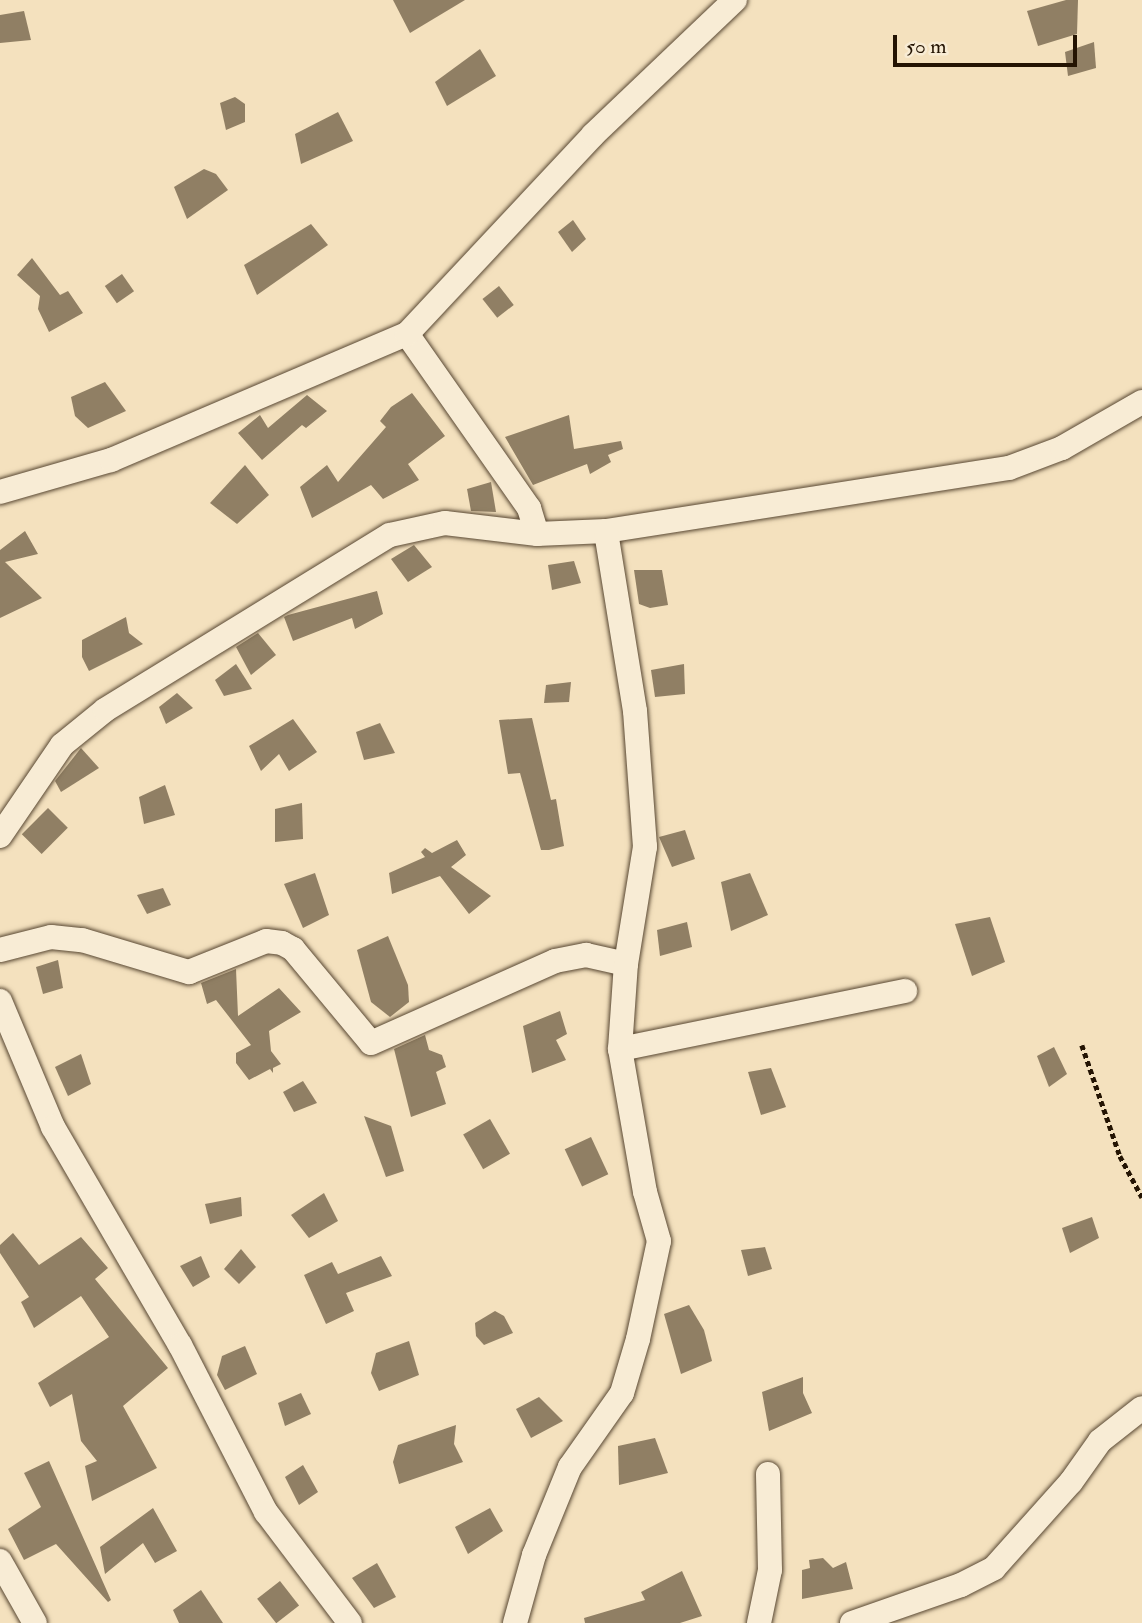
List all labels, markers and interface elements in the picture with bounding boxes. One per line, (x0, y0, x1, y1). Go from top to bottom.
scale bar (897, 21, 1081, 65)
text: 50 m (906, 33, 947, 60)

